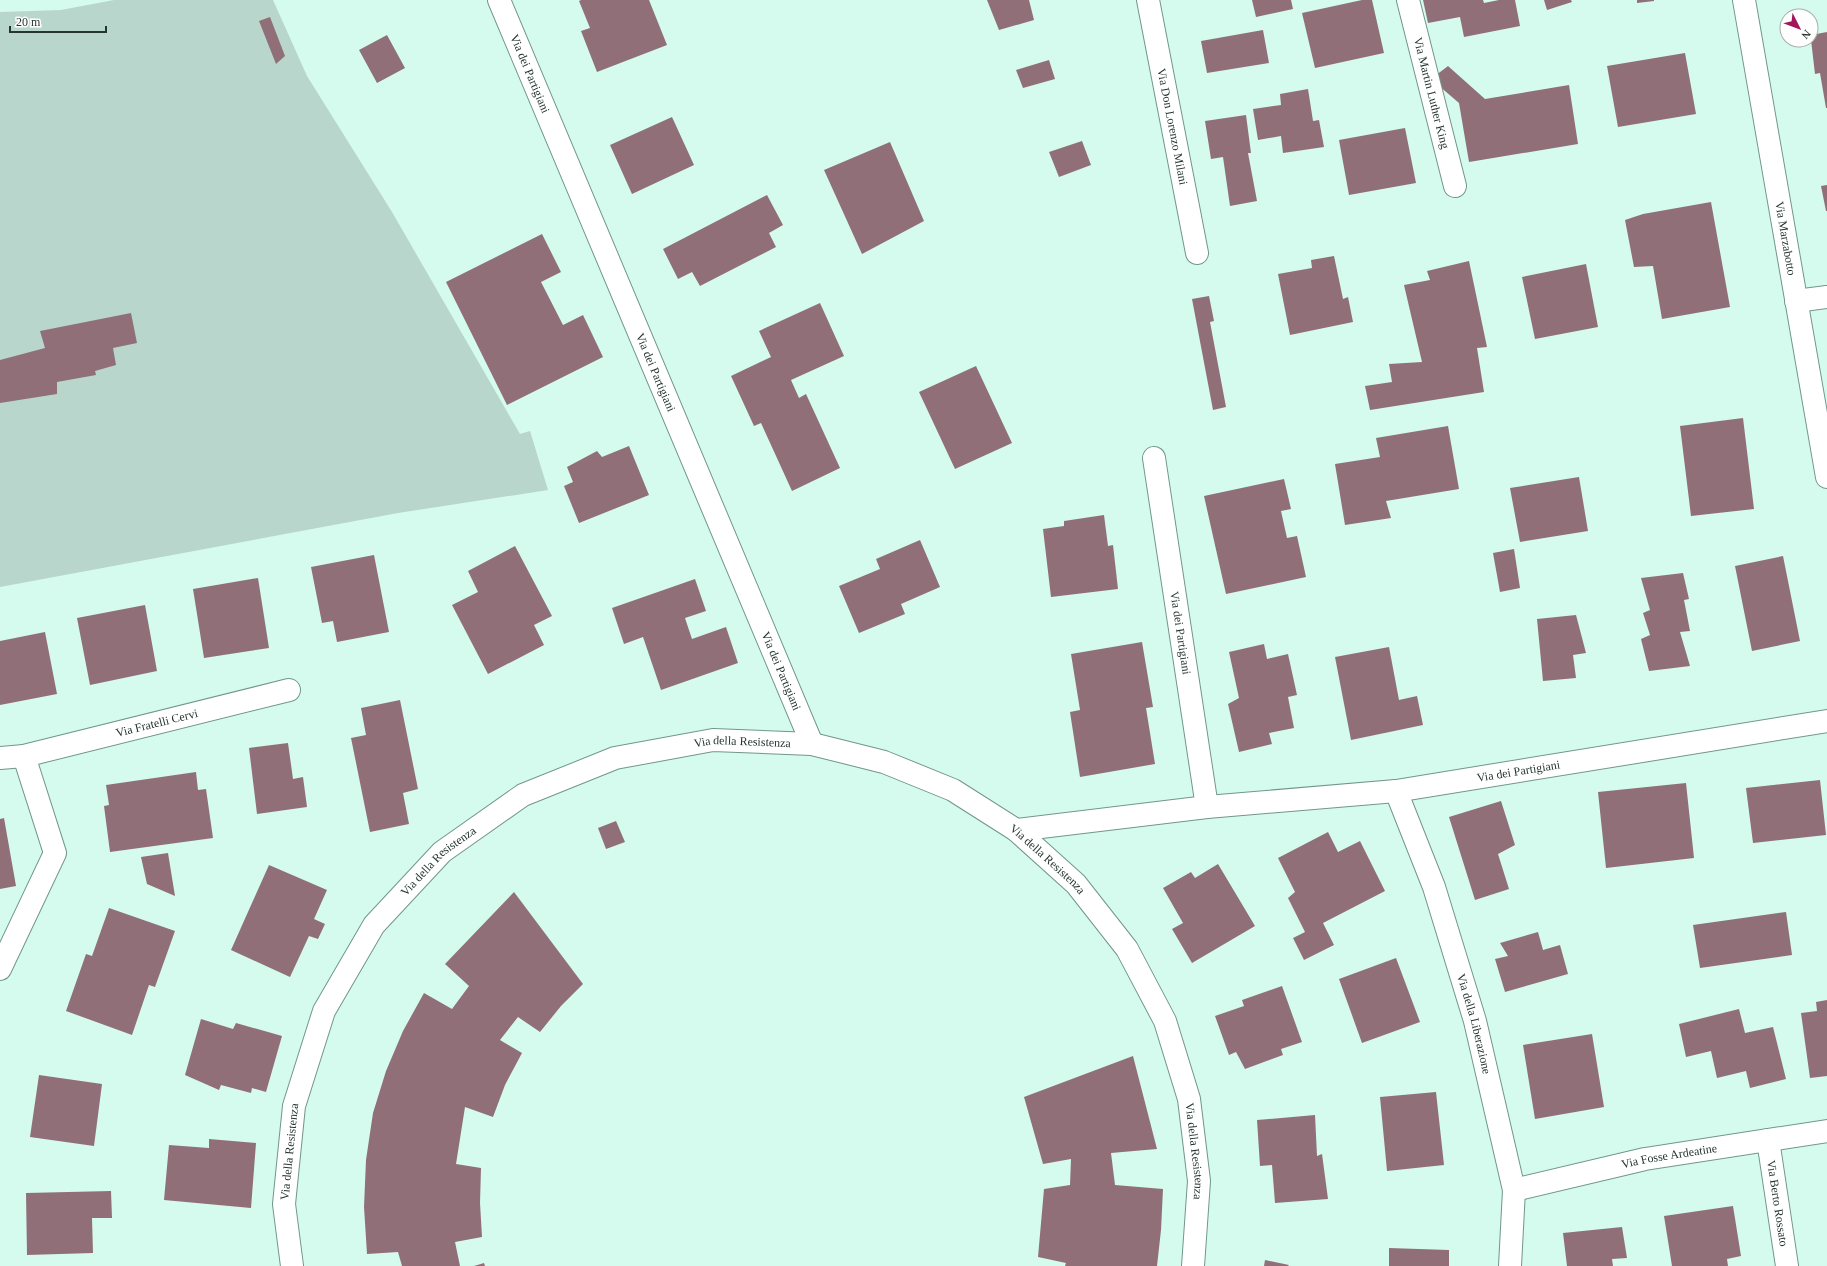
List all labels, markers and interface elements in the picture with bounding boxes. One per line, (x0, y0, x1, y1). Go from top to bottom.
scale bar (10, 8, 106, 34)
north arrow (1779, 8, 1819, 48)
text: 20 m (16, 15, 41, 29)
text: N (1799, 28, 1814, 42)
street label: Via dei Partigiani (507, 32, 553, 116)
street label: Via Martin Luther King (1411, 36, 1452, 150)
street label: Via Don Lorenzo Milani (1154, 67, 1191, 187)
street label: Via Marzabotto (1772, 200, 1799, 277)
street label: Via dei Partigiani (633, 331, 679, 414)
street label: Via dei Partigiani (1167, 590, 1194, 676)
street label: Via dei Partigiani (759, 630, 804, 713)
street label: Via Fratelli Cervi (114, 706, 200, 740)
street label: Via della Resistenza (693, 733, 792, 750)
street label: Via dei Partigiani (1476, 757, 1562, 785)
street label: Via della Resistenza (1007, 821, 1089, 897)
street label: Via della Resistenza (398, 823, 479, 899)
street label: Via della Liberazione (1454, 972, 1494, 1075)
street label: Via della Resistenza (277, 1102, 301, 1201)
street label: Via della Resistenza (1183, 1102, 1206, 1201)
street label: Via Fosse Ardeatine (1620, 1141, 1718, 1171)
street label: Via Berto Rossato (1764, 1159, 1791, 1248)

